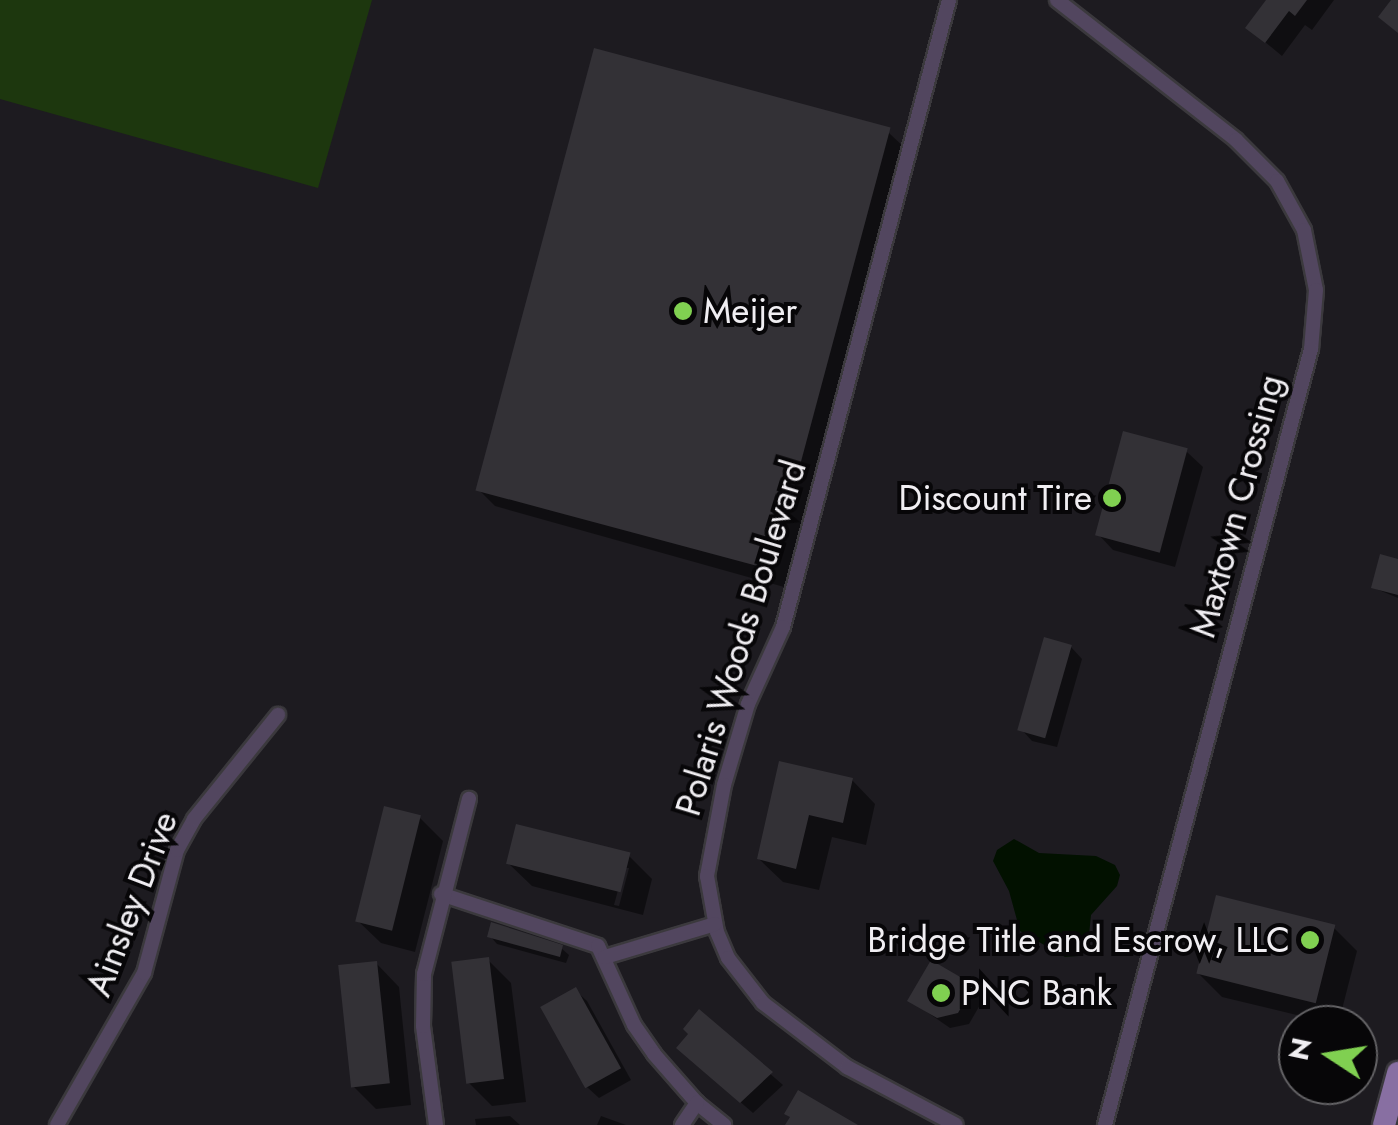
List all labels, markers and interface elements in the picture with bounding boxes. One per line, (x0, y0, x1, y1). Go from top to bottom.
place label: Meijer (703, 290, 797, 332)
marker: Meijer (672, 300, 694, 322)
street label: Maxtown Crossing (1182, 370, 1292, 642)
street label: Polaris Woods Boulevard (667, 455, 815, 821)
place label: Discount Tire (899, 477, 1092, 519)
marker: Discount Tire (1101, 487, 1123, 509)
street label: Ainsley Drive (78, 806, 186, 1002)
place label: Bridge Title and Escrow, LLC (867, 919, 1290, 961)
marker: Bridge Title and Escrow, LLC (1299, 929, 1321, 951)
place label: PNC Bank (961, 972, 1112, 1014)
marker: PNC Bank (930, 982, 952, 1004)
north arrow (1278, 1005, 1378, 1105)
text: N (1278, 1034, 1322, 1064)

